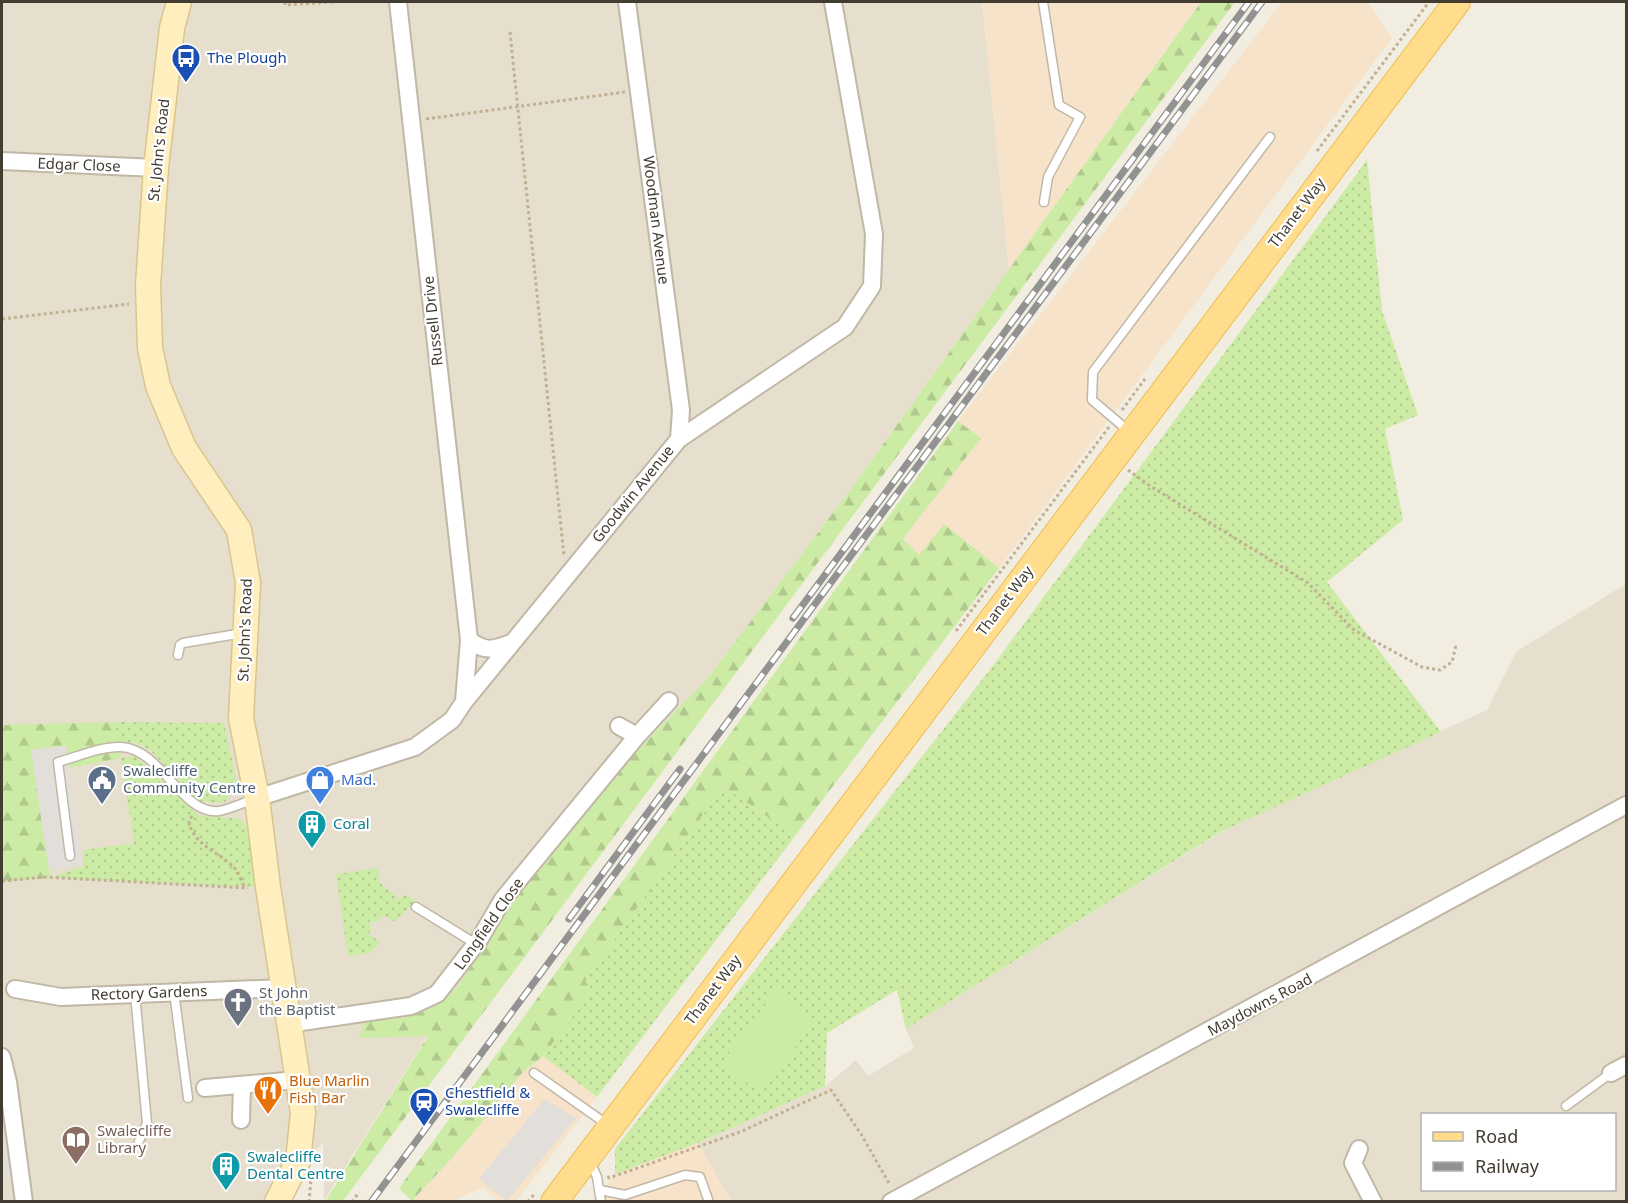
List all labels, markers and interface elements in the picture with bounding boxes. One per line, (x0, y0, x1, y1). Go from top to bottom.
bus stop icon: The Plough (170, 42, 202, 84)
place label: The Plough (207, 47, 287, 67)
street label: St. John's Road (143, 98, 173, 202)
street label: Edgar Close (37, 153, 121, 175)
street label: Woodman Avenue (639, 154, 675, 285)
street label: Thanet Way (1263, 173, 1329, 251)
street label: Russell Drive (417, 275, 447, 367)
street label: Goodwin Avenue (587, 441, 678, 546)
street label: Thanet Way (971, 561, 1037, 639)
street label: St. John's Road (232, 578, 256, 682)
place label: Swalecliffe Community Centre (123, 760, 256, 797)
public building icon: Swalecliffe Community Centre (86, 764, 118, 806)
shop icon: Mad. (304, 764, 336, 806)
place label: Mad. (341, 769, 376, 789)
building icon: Coral (296, 808, 328, 850)
place label: Coral (333, 813, 370, 833)
street label: Longfield Close (449, 873, 527, 973)
street label: Thanet Way (679, 950, 745, 1028)
street label: Maydowns Road (1204, 968, 1315, 1040)
street label: Rectory Gardens (90, 980, 208, 1004)
place label: St John the Baptist (259, 982, 336, 1019)
church icon: St John the Baptist (222, 986, 254, 1028)
place label: Blue Marlin Fish Bar (289, 1070, 369, 1107)
restaurant icon: Blue Marlin Fish Bar (252, 1074, 284, 1116)
place label: Chestfield & Swalecliffe (445, 1082, 530, 1119)
station icon: Chestfield & Swalecliffe (408, 1086, 440, 1128)
legend (1421, 1113, 1616, 1191)
place label: Swalecliffe Library (97, 1120, 172, 1157)
library icon: Swalecliffe Library (60, 1124, 92, 1166)
text: Road (1475, 1124, 1518, 1148)
place label: Swalecliffe Dental Centre (247, 1146, 344, 1183)
building icon: Swalecliffe Dental Centre (210, 1150, 242, 1192)
text: Railway (1475, 1154, 1540, 1178)

